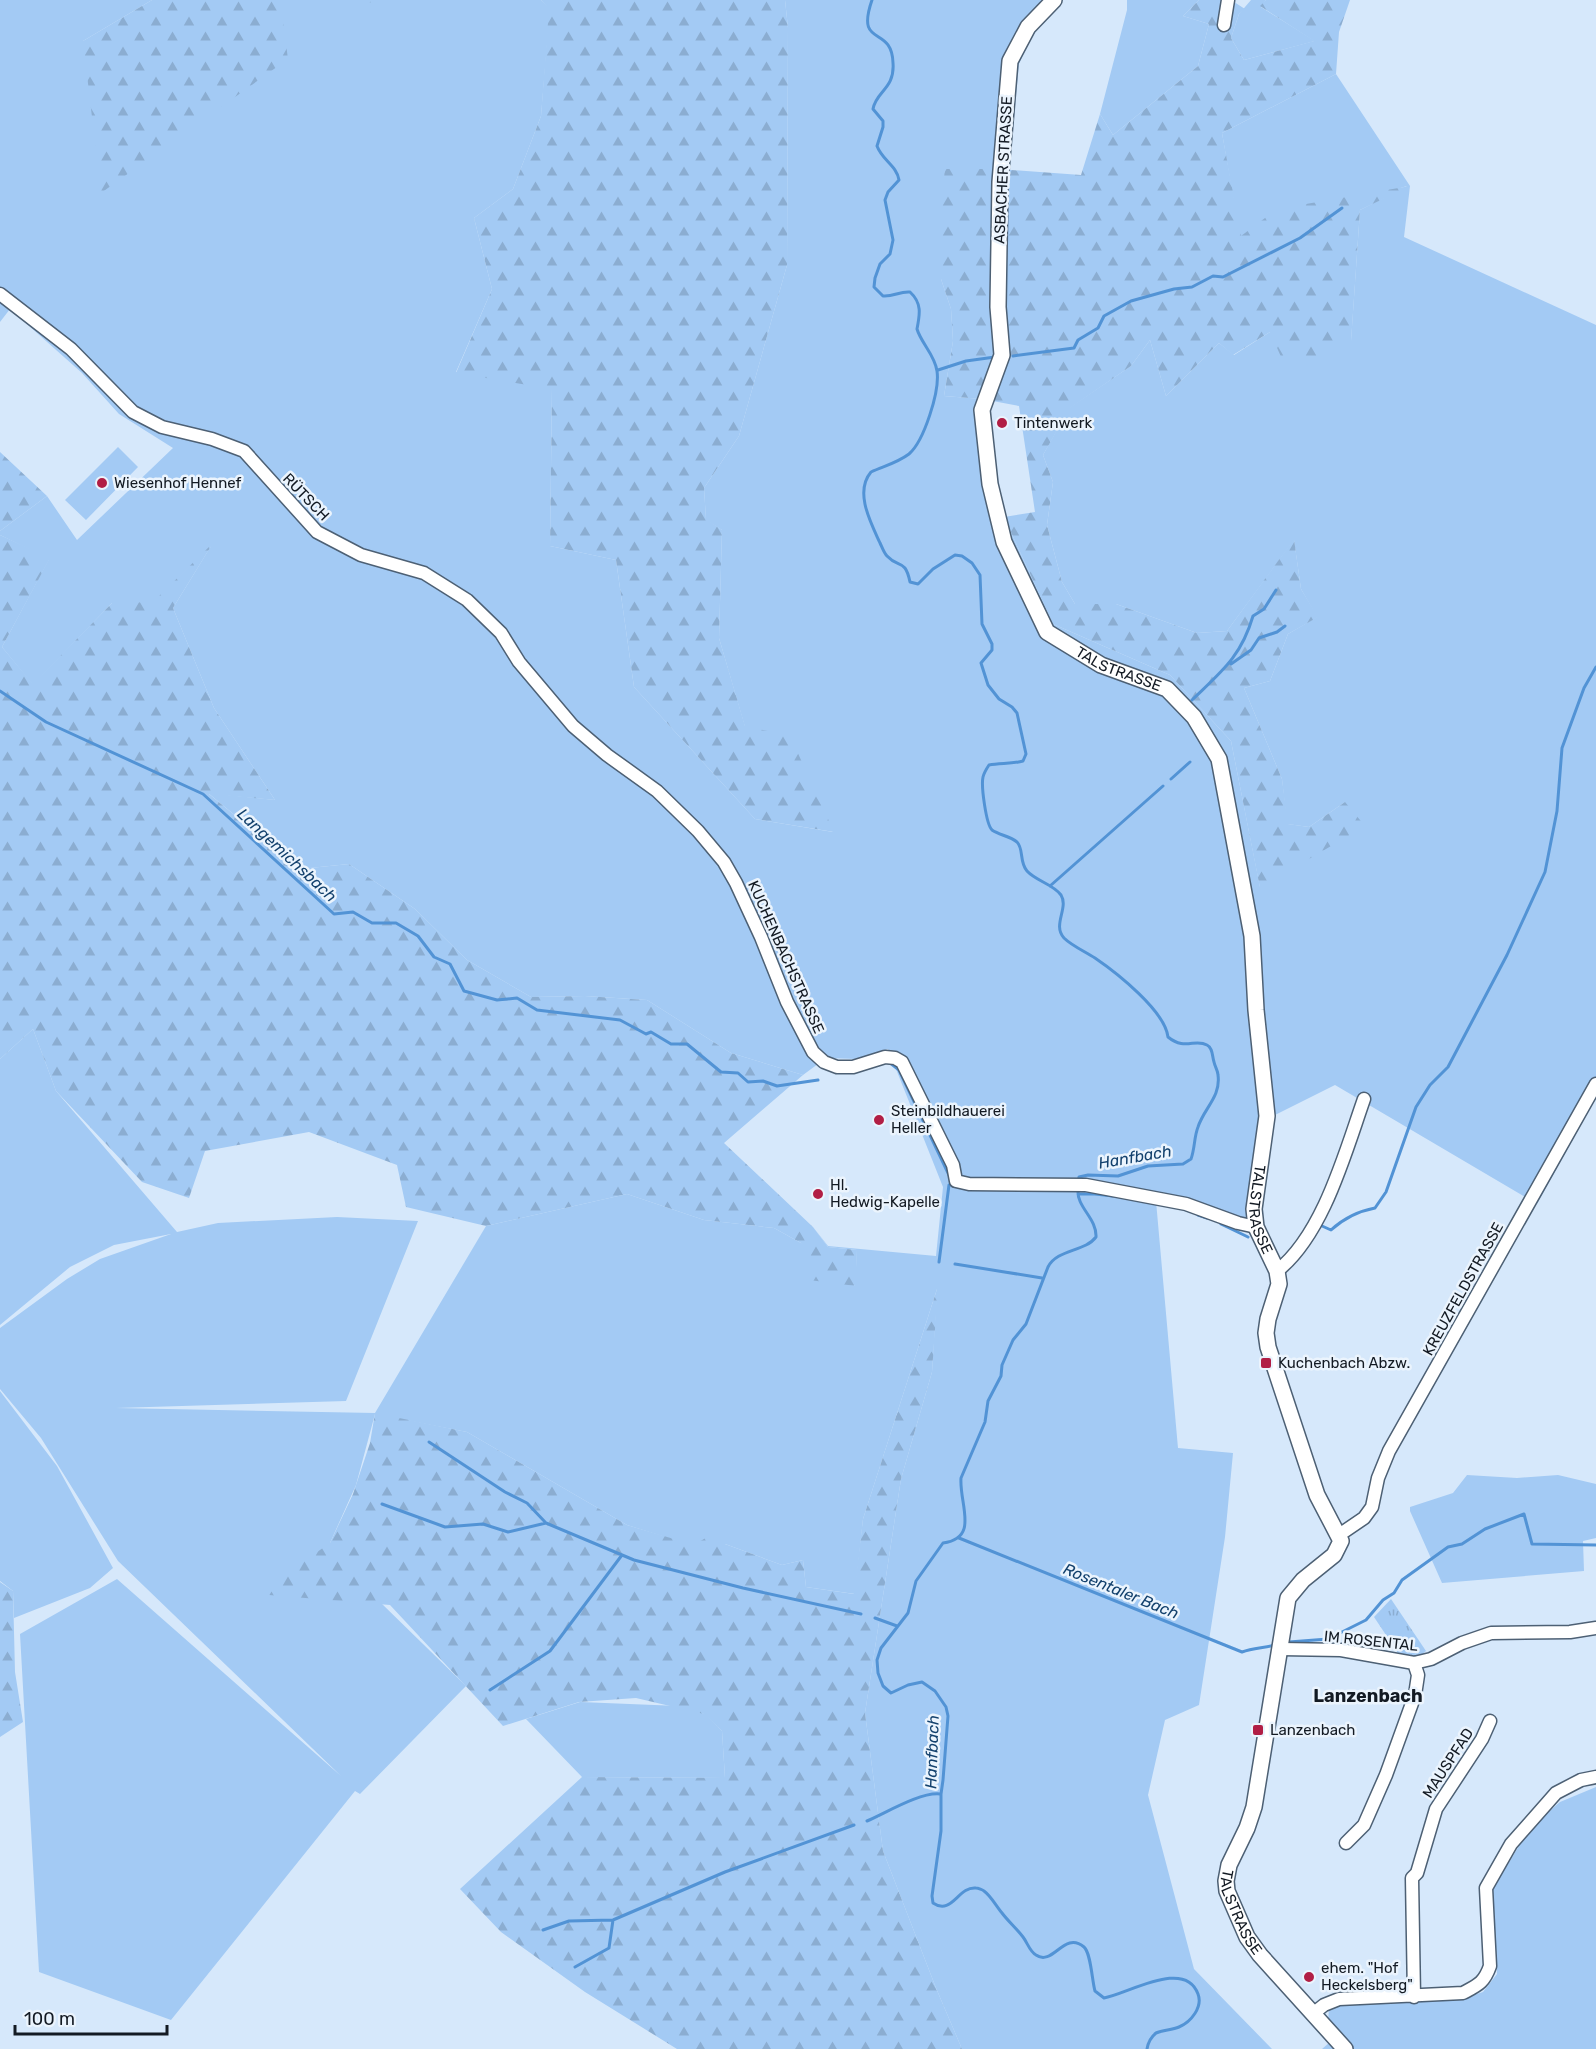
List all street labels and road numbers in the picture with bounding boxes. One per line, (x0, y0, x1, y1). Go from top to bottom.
street label: ASBACHER STRASSE (990, 96, 1016, 244)
street label: RÜTSCH (279, 470, 333, 524)
street label: TALSTRASSE (1072, 643, 1164, 695)
street label: KUCHENBACHSTRASSE (744, 878, 828, 1036)
street label: TALSTRASSE (1245, 1164, 1277, 1257)
street label: KREUZFELDSTRASSE (1419, 1219, 1507, 1359)
street label: IM ROSENTAL (1323, 1627, 1420, 1655)
street label: MAUSPFAD (1419, 1725, 1477, 1801)
street label: TALSTRASSE (1217, 1868, 1266, 1958)

